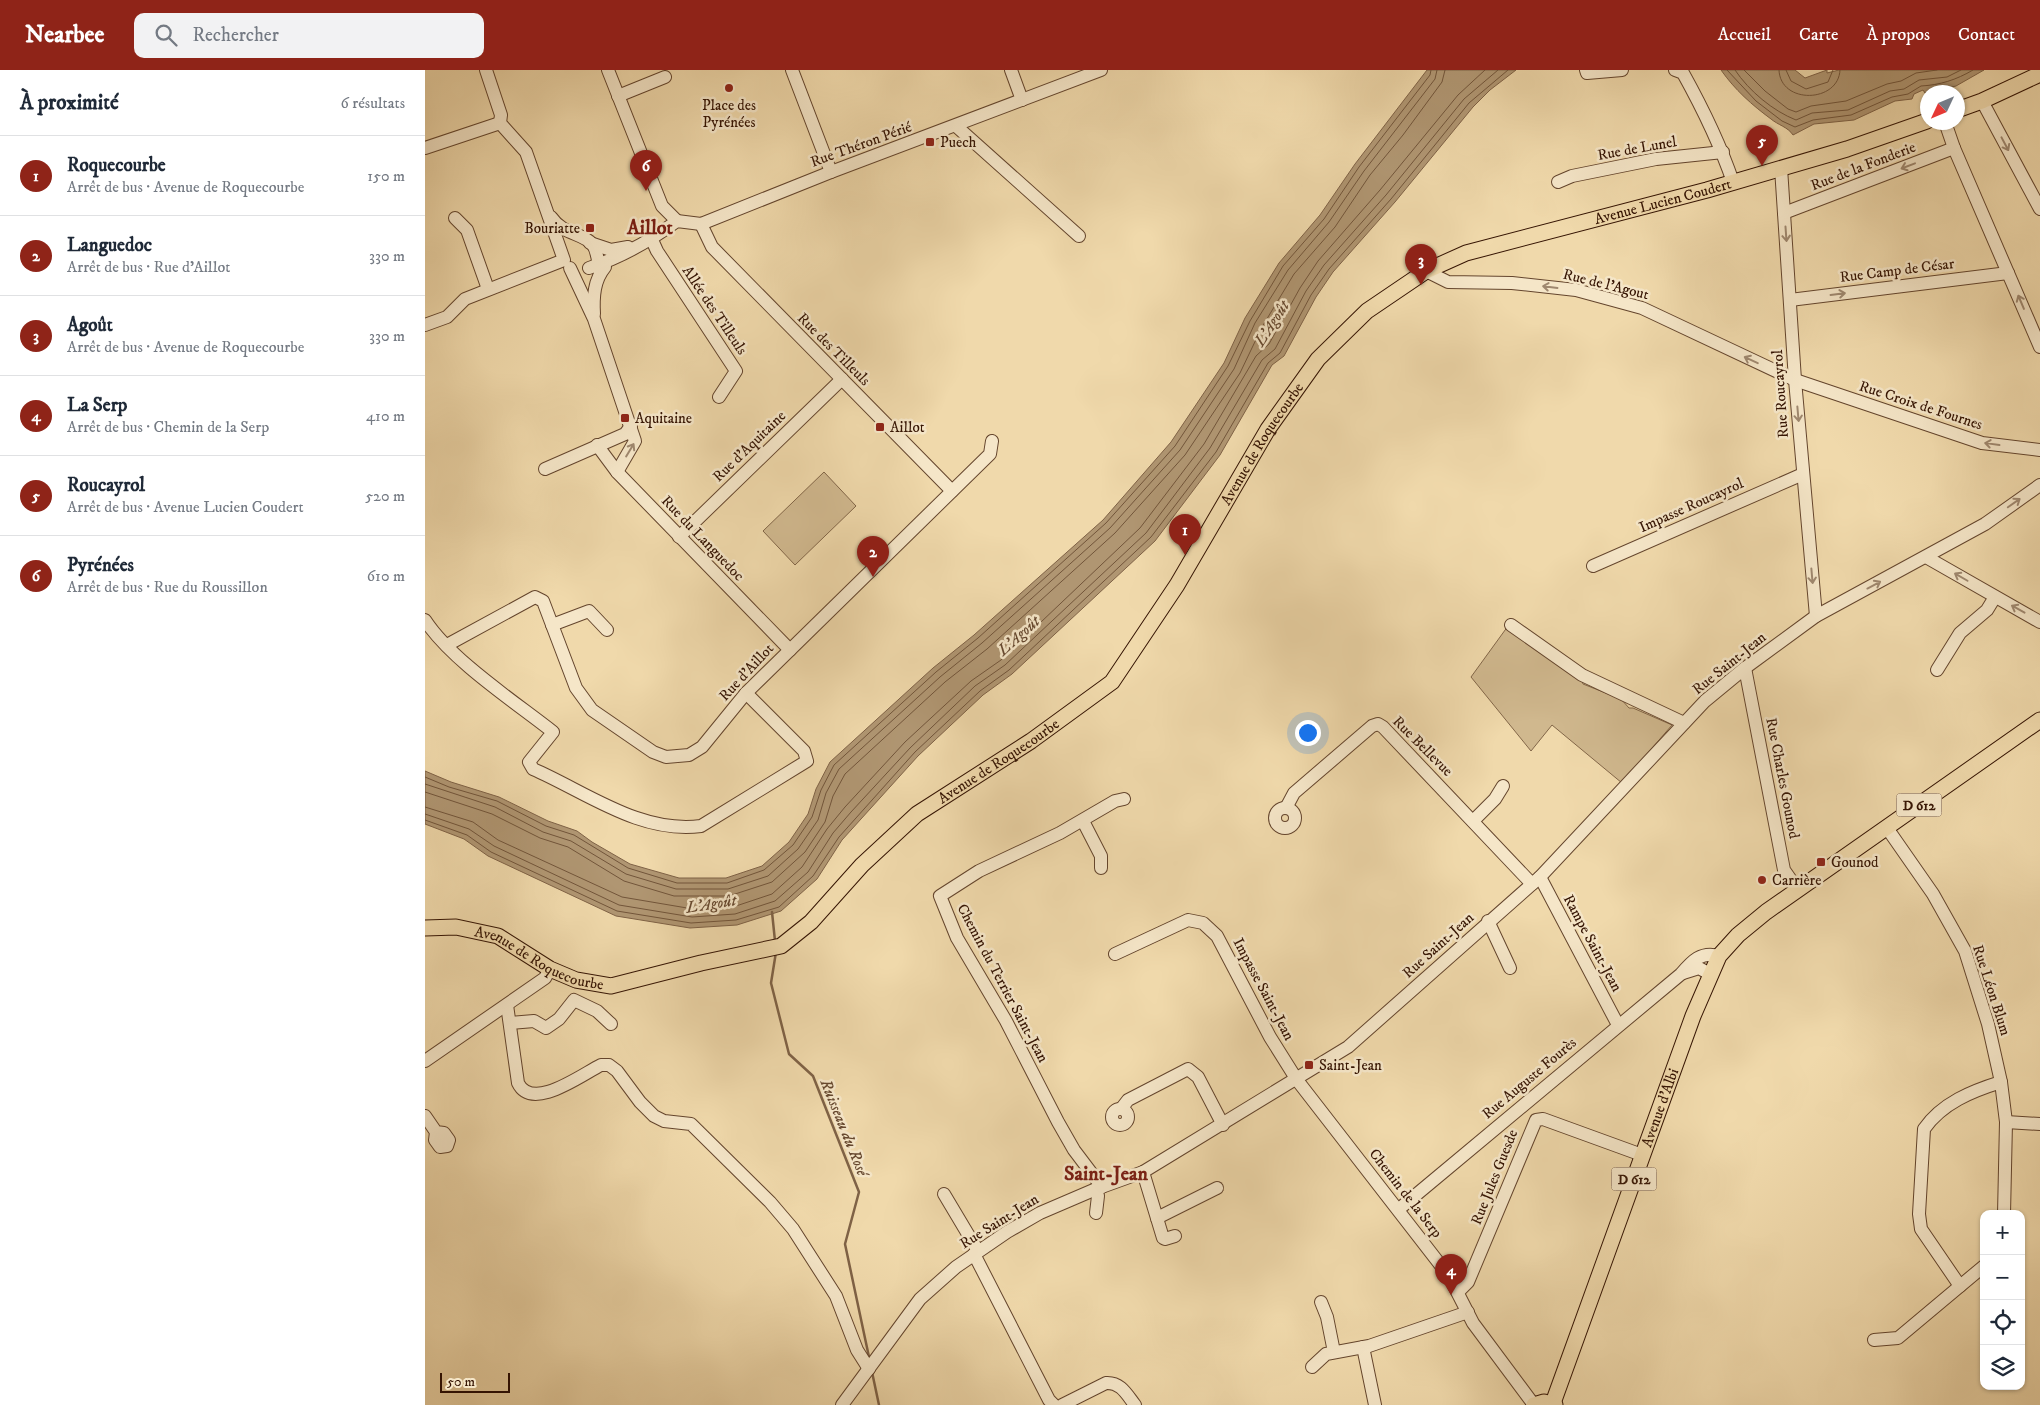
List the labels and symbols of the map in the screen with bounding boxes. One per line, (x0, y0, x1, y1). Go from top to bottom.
marker: Place des Pyrénées (723, 82, 735, 94)
north arrow (1920, 85, 1965, 130)
place label: Place des Pyrénées (702, 96, 756, 132)
street label: Rue Théron Périé (808, 117, 915, 172)
pin: 5 (1746, 125, 1778, 166)
street label: Rue de Lunel (1596, 132, 1679, 165)
place label: Puech (940, 133, 977, 152)
marker: Puech (924, 136, 936, 148)
one-way arrow (2000, 137, 2010, 152)
street label: Rue de la Fonderie (1808, 138, 1918, 195)
pin: 6 (630, 150, 662, 191)
one-way arrow (1901, 161, 1916, 171)
street label: Avenue Lucien Coudert (1592, 174, 1734, 229)
district label: Aillot (626, 216, 674, 241)
place label: Bouriatte (524, 219, 580, 238)
marker: Bouriatte (584, 222, 596, 234)
one-way arrow (1781, 226, 1790, 242)
pin: 3 (1405, 244, 1437, 285)
street label: Rue Camp de César (1839, 254, 1956, 287)
street label: Allée des Tilleuls (678, 262, 751, 358)
street label: Rue de l'Agout (1561, 265, 1651, 304)
one-way arrow (1542, 282, 1558, 292)
one-way arrow (1830, 289, 1846, 299)
one-way arrow (2015, 295, 2025, 310)
water label: L'Agoût (1249, 296, 1295, 351)
street label: Rue des Tilleuls (793, 309, 874, 390)
street label: Rue Roucayrol (1768, 349, 1793, 439)
one-way arrow (1744, 354, 1759, 364)
street label: Rue Croix de Fournes (1857, 377, 1985, 434)
street label: Avenue de Roquecourbe (1217, 379, 1308, 509)
one-way arrow (1793, 406, 1803, 422)
street label: Rue d'Aquitaine (709, 407, 790, 486)
place label: Aquitaine (635, 409, 692, 428)
marker: Aquitaine (619, 412, 631, 424)
place label: Aillot (890, 418, 925, 437)
marker: Aillot (874, 421, 886, 433)
one-way arrow (1984, 439, 2000, 449)
one-way arrow (625, 444, 635, 458)
street label: Impasse Roucayrol (1636, 474, 1747, 537)
street label: Rue du Languedoc (657, 492, 749, 585)
one-way arrow (2007, 498, 2021, 508)
pin: 1 (1169, 514, 1201, 555)
pin: 2 (857, 536, 889, 577)
one-way arrow (1807, 568, 1817, 584)
one-way arrow (1954, 571, 1968, 581)
one-way arrow (1866, 580, 1881, 589)
one-way arrow (2011, 604, 2025, 614)
water label: L'Agoût (993, 611, 1045, 661)
street label: Rue Saint-Jean (1689, 628, 1770, 699)
street label: Rue d'Aillot (715, 639, 778, 705)
street label: Rue Bellevue (1389, 712, 1457, 780)
street label: Avenue de Roquecourbe (934, 715, 1063, 808)
street label: Rue Charles Gounod (1761, 716, 1804, 841)
your location (1295, 720, 1321, 746)
road number: D 612 (1897, 794, 1941, 816)
place label: Gounod (1831, 853, 1879, 872)
marker: Gounod (1815, 856, 1827, 868)
place label: Carrière (1772, 871, 1821, 890)
marker: Carrière (1756, 874, 1768, 886)
water label: L'Agoût (684, 890, 739, 918)
street label: Rampe Saint-Jean (1559, 891, 1626, 995)
street label: Chemin du Terrier Saint-Jean (953, 901, 1053, 1066)
street label: Rue Saint-Jean (1399, 908, 1478, 982)
street label: Avenue de Roquecourbe (473, 922, 605, 995)
street label: Impasse Saint-Jean (1228, 935, 1299, 1044)
street label: Rue Léon Blum (1968, 942, 2015, 1038)
street label: Rue Auguste Fourès (1478, 1033, 1580, 1123)
place label: Saint-Jean (1319, 1056, 1382, 1075)
marker: Saint-Jean (1303, 1059, 1315, 1071)
street label: Avenue d'Albi (1637, 1066, 1683, 1150)
water label: Ruisseau du Rosé (815, 1075, 873, 1181)
street label: Rue Jules Guesde (1467, 1127, 1522, 1228)
street label: Chemin de la Serp (1365, 1145, 1447, 1242)
district label: Saint-Jean (1064, 1162, 1148, 1187)
road number: D 612 (1611, 1168, 1657, 1190)
street label: Rue Saint-Jean (956, 1190, 1042, 1253)
pin: 4 (1435, 1254, 1467, 1295)
scale bar (440, 1370, 510, 1393)

